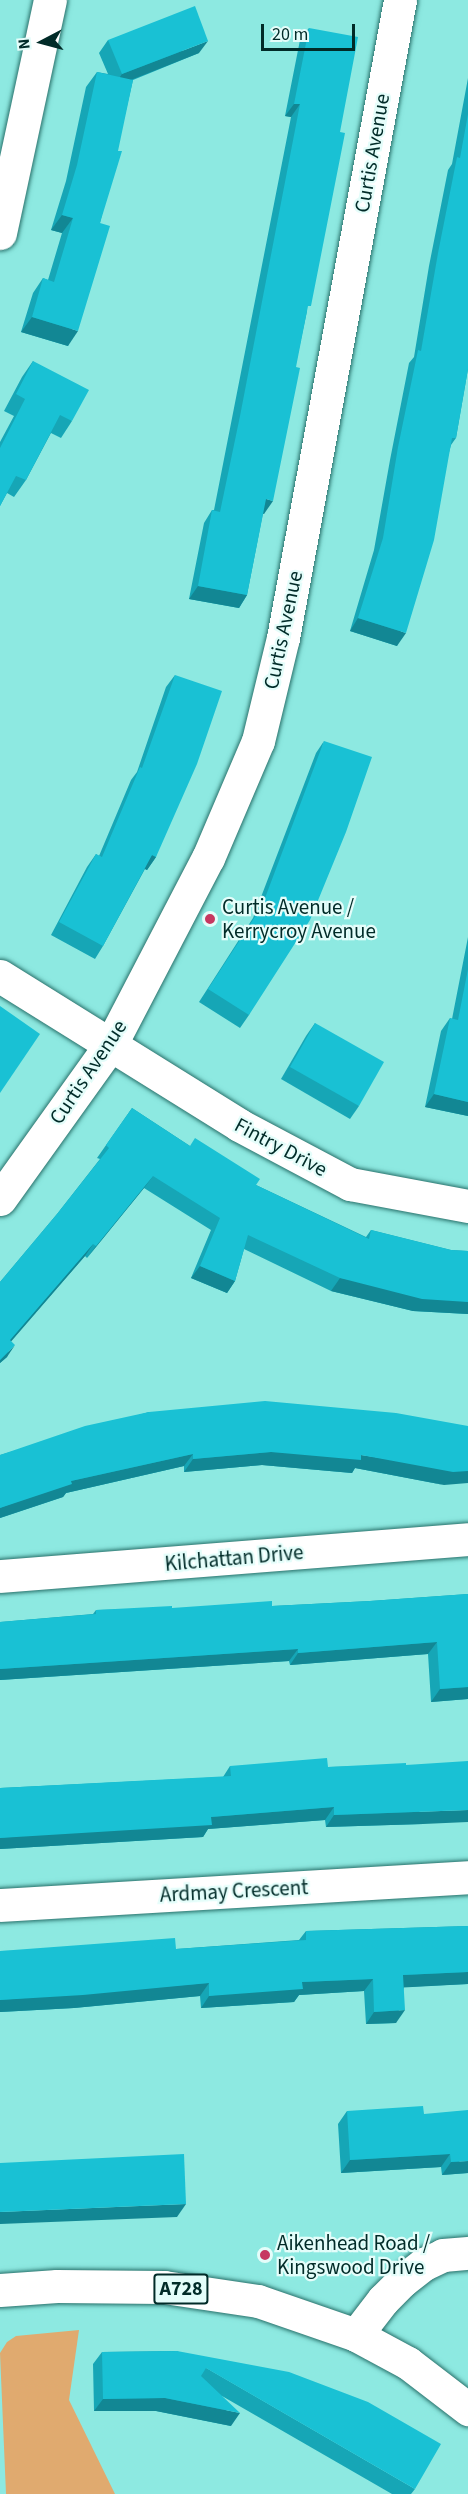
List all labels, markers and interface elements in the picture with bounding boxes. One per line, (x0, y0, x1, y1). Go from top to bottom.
north arrow (12, 12, 72, 72)
scale bar (264, 12, 358, 50)
text: 20 m (272, 22, 308, 47)
text: N (13, 37, 36, 50)
street label: Curtis Avenue (349, 91, 395, 215)
street label: Curtis Avenue (258, 568, 308, 692)
place label: Curtis Avenue / Kerrycroy Avenue (222, 894, 376, 944)
marker: Curtis Avenue / Kerrycroy Avenue (203, 912, 217, 926)
street label: Curtis Avenue (44, 1015, 132, 1129)
street label: Fintry Drive (230, 1112, 332, 1182)
street label: Kilchattan Drive (164, 1539, 304, 1577)
street label: Ardmay Crescent (159, 1875, 309, 1907)
place label: Aikenhead Road / Kingswood Drive (277, 2230, 430, 2280)
marker: Aikenhead Road / Kingswood Drive (258, 2248, 272, 2262)
road number: A728 (152, 2272, 210, 2306)

